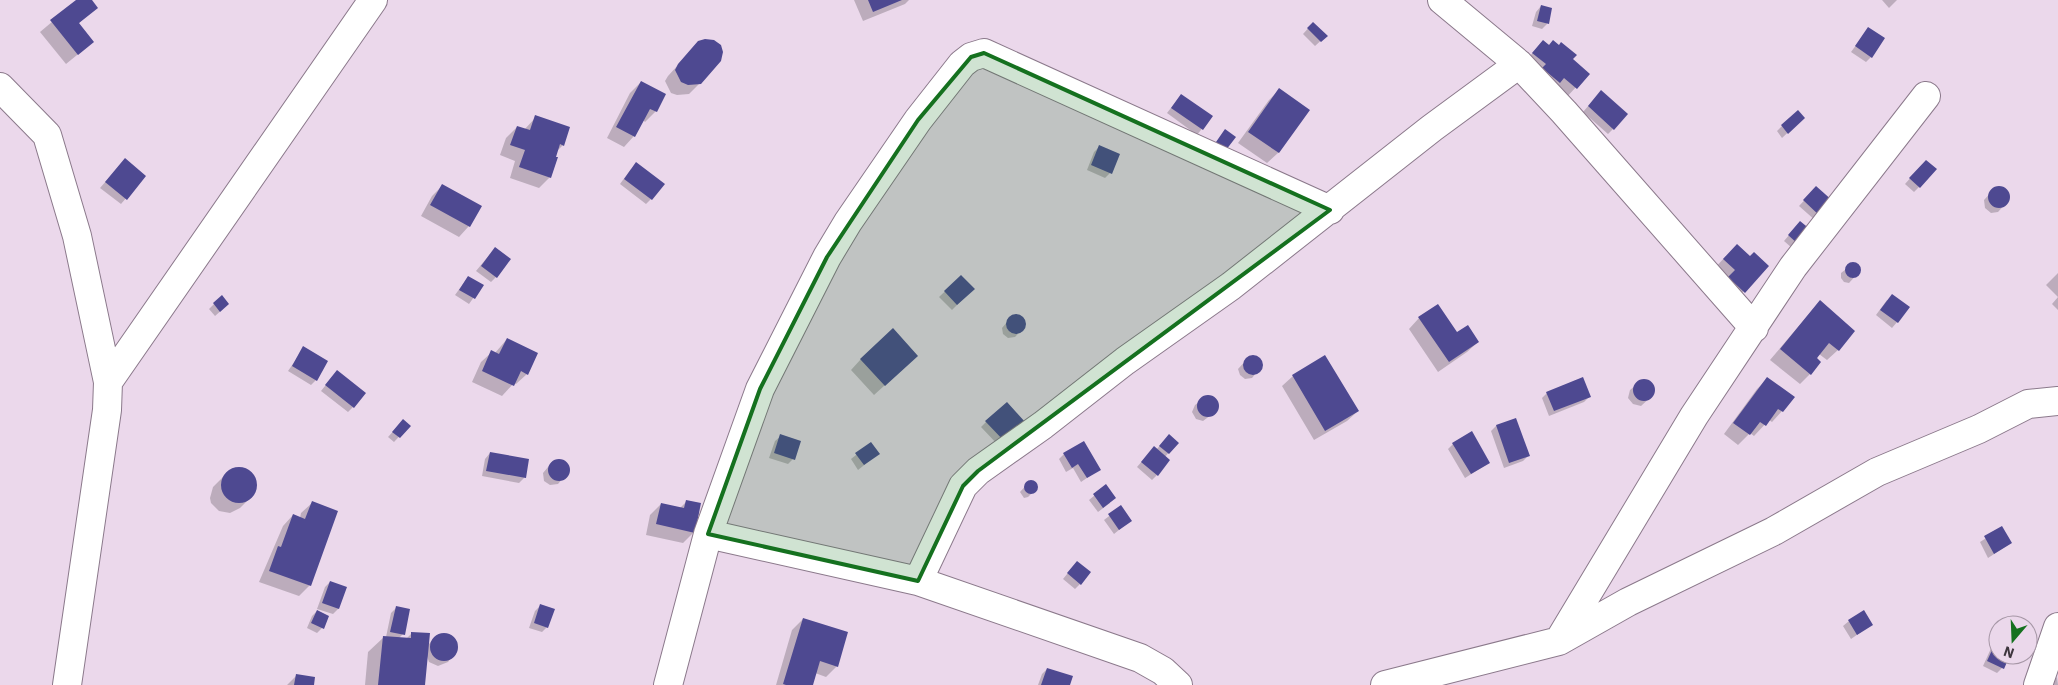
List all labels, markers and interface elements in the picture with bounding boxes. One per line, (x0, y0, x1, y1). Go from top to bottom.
north arrow (1988, 615, 2038, 665)
text: N (2001, 642, 2016, 662)

